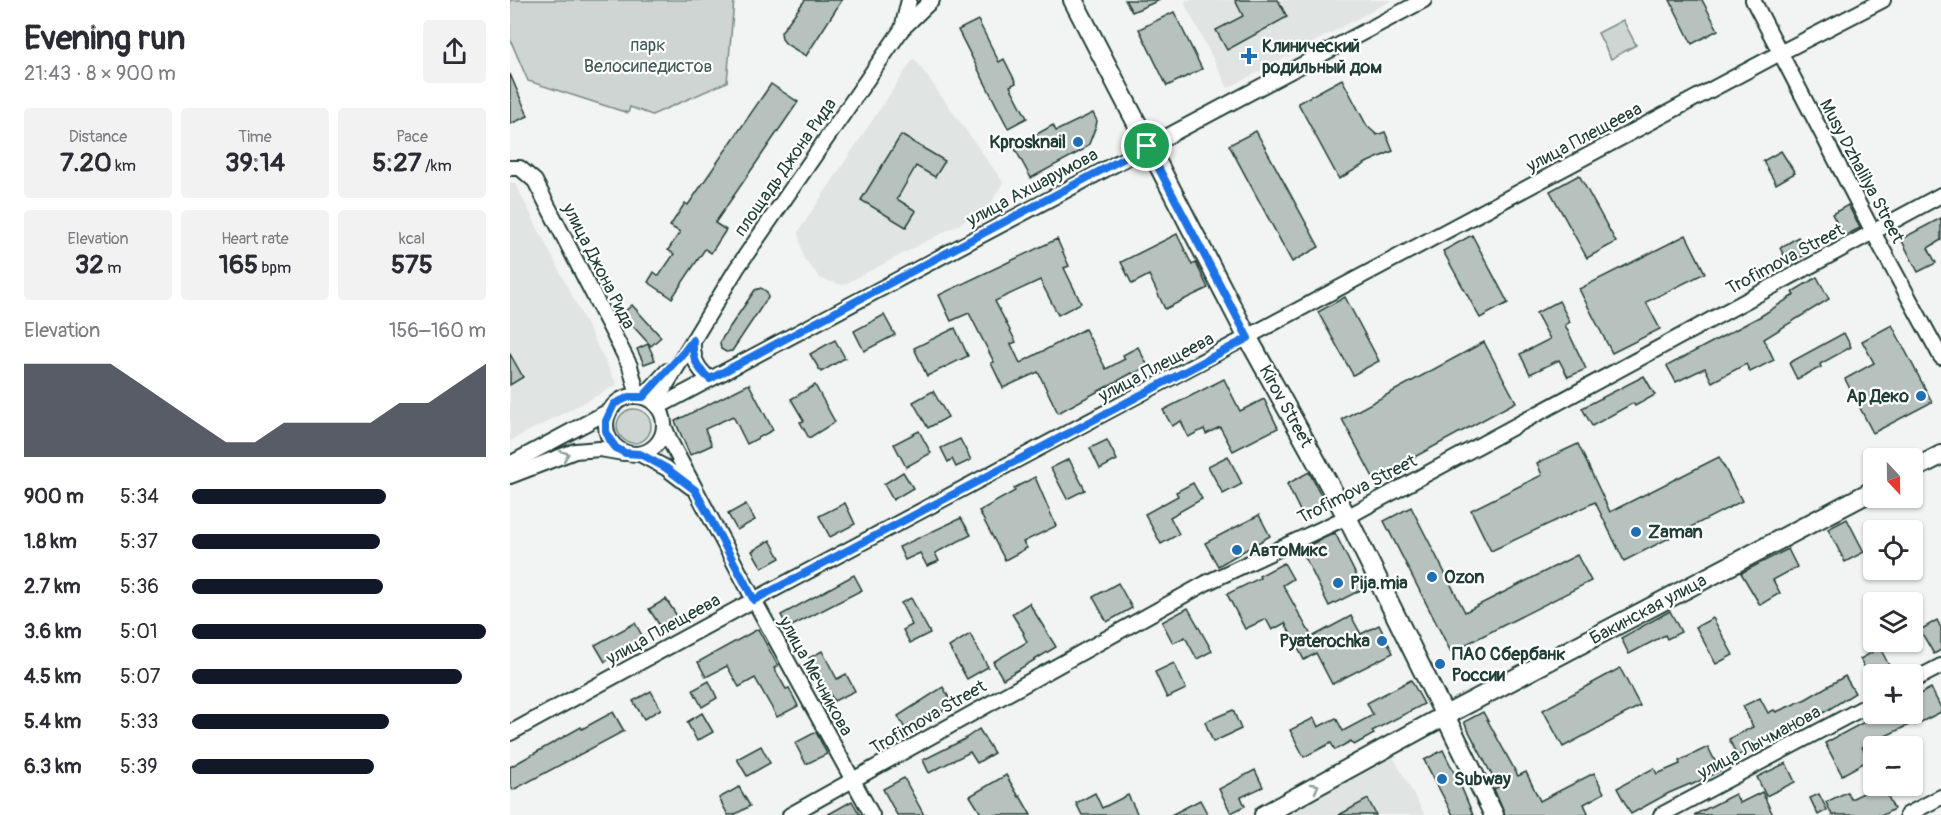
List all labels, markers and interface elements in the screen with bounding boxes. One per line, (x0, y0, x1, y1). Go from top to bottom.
text: Evening run (24, 18, 185, 59)
button: share (423, 20, 486, 83)
park label: парк Велосипедистов (584, 34, 712, 78)
place label: Клинический родильный дом (1262, 35, 1382, 79)
marker: Клинический родильный дом (1240, 47, 1258, 65)
text: 21:43 · 8 × 900 m (24, 61, 176, 86)
street label: площадь Джона Рида (729, 94, 842, 241)
street label: Musy Dzhalilya Street (1814, 95, 1910, 248)
street label: улица Плещеева (1522, 97, 1646, 178)
pin (1121, 120, 1172, 171)
text: Distance (69, 127, 127, 147)
text: Time (238, 127, 272, 147)
text: Pace (396, 127, 428, 147)
icon: arrive (1130, 129, 1163, 162)
place label: Kprosknail (989, 131, 1066, 154)
marker: Kprosknail (1071, 135, 1085, 149)
street label: улица Ахшарумова (962, 143, 1102, 232)
text: 7.20 (60, 147, 112, 179)
text: 39:14 (225, 147, 285, 179)
text: 5:27 (372, 147, 422, 179)
text: km (112, 156, 136, 176)
text: /km (422, 156, 452, 176)
street label: улица Джона Рида (557, 199, 640, 333)
street label: Trofimova Street (1722, 218, 1849, 300)
text: Elevation (68, 229, 128, 249)
text: Heart rate (221, 229, 289, 249)
text: kcal (399, 229, 425, 249)
text: 32 (75, 249, 104, 281)
text: 165 (219, 249, 258, 281)
text: 575 (391, 249, 433, 281)
text: m (104, 258, 121, 278)
text: bpm (258, 258, 291, 278)
text: Elevation (24, 318, 100, 343)
text: 156–160 m (389, 318, 486, 343)
street label: улица Плещеева (1094, 327, 1218, 408)
street label: Kirov Street (1254, 361, 1318, 452)
place label: Ар Деко (1846, 385, 1909, 408)
marker: Ар Деко (1914, 389, 1928, 403)
north arrow (1863, 448, 1923, 508)
map controls (1863, 448, 1923, 796)
street label: Trofimova Street (1294, 449, 1421, 529)
one-way arrow (558, 450, 569, 462)
text: 900 m (24, 484, 84, 509)
text: 5:34 (120, 484, 159, 509)
button: locate (1863, 520, 1923, 580)
place label: Zaman (1648, 521, 1703, 544)
marker: Zaman (1629, 525, 1643, 539)
text: 1.8 km (24, 529, 77, 554)
text: 5:37 (120, 529, 158, 554)
place label: АвтоМикс (1249, 539, 1328, 562)
marker: АвтоМикс (1230, 543, 1244, 557)
place label: Ozon (1444, 566, 1484, 589)
street label: Бакинская улица (1586, 569, 1711, 650)
marker: Ozon (1425, 570, 1439, 584)
place label: Pija.mia (1350, 572, 1408, 595)
text: 2.7 km (24, 574, 81, 599)
text: 5:36 (120, 574, 159, 599)
marker: Pija.mia (1331, 576, 1345, 590)
street label: улица Плещеева (601, 588, 725, 671)
button: layers (1863, 592, 1923, 652)
street label: улица Мечникова (773, 612, 858, 740)
text: 3.6 km (24, 619, 82, 644)
text: 5:01 (120, 619, 158, 644)
place label: Pyaterochka (1279, 630, 1371, 653)
marker: Pyaterochka (1375, 634, 1389, 648)
place label: ПАО Сбербанк России (1452, 643, 1566, 687)
marker: ПАО Сбербанк России (1433, 657, 1447, 671)
text: 4.5 km (24, 664, 81, 689)
text: 5:07 (120, 664, 160, 689)
button: + (1863, 664, 1923, 724)
street label: Trofimova Street (866, 674, 991, 760)
street label: улица Лычманова (1693, 700, 1825, 785)
text: 5.4 km (24, 709, 81, 734)
text: 5:33 (120, 709, 159, 734)
button: − (1863, 736, 1923, 796)
text: 6.3 km (24, 754, 82, 779)
text: 5:39 (120, 754, 158, 779)
place label: Subway (1454, 768, 1511, 791)
marker: Subway (1435, 772, 1449, 786)
one-way arrow (1309, 783, 1319, 794)

